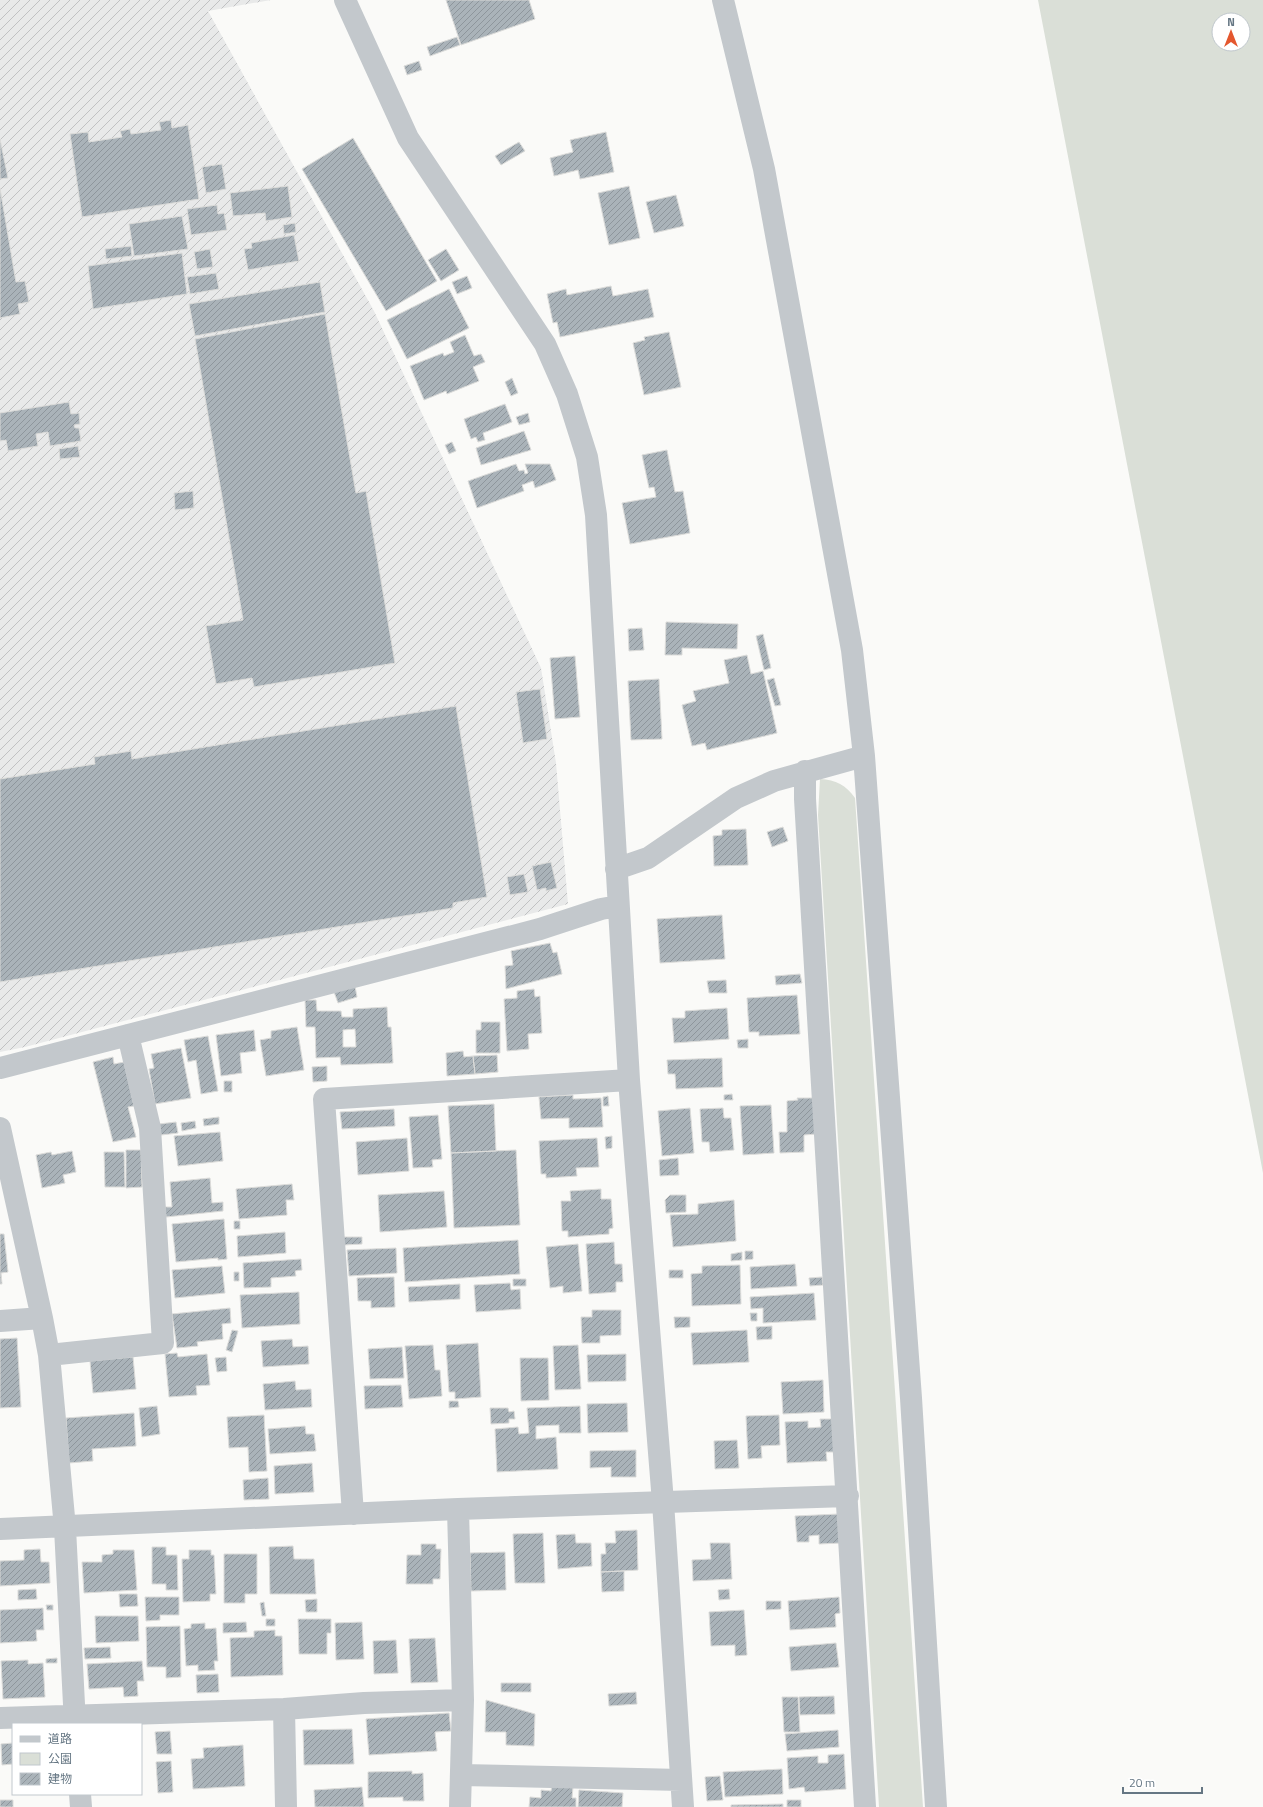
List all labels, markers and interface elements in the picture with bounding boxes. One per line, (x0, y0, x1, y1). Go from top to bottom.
north arrow (1211, 12, 1251, 52)
text: N (1227, 14, 1235, 30)
legend (12, 1723, 142, 1795)
text: 道路 (48, 1729, 72, 1748)
text: 公園 (48, 1749, 72, 1768)
text: 建物 (48, 1769, 72, 1788)
scale bar (1123, 1769, 1202, 1795)
text: 20 m (1129, 1773, 1155, 1792)

